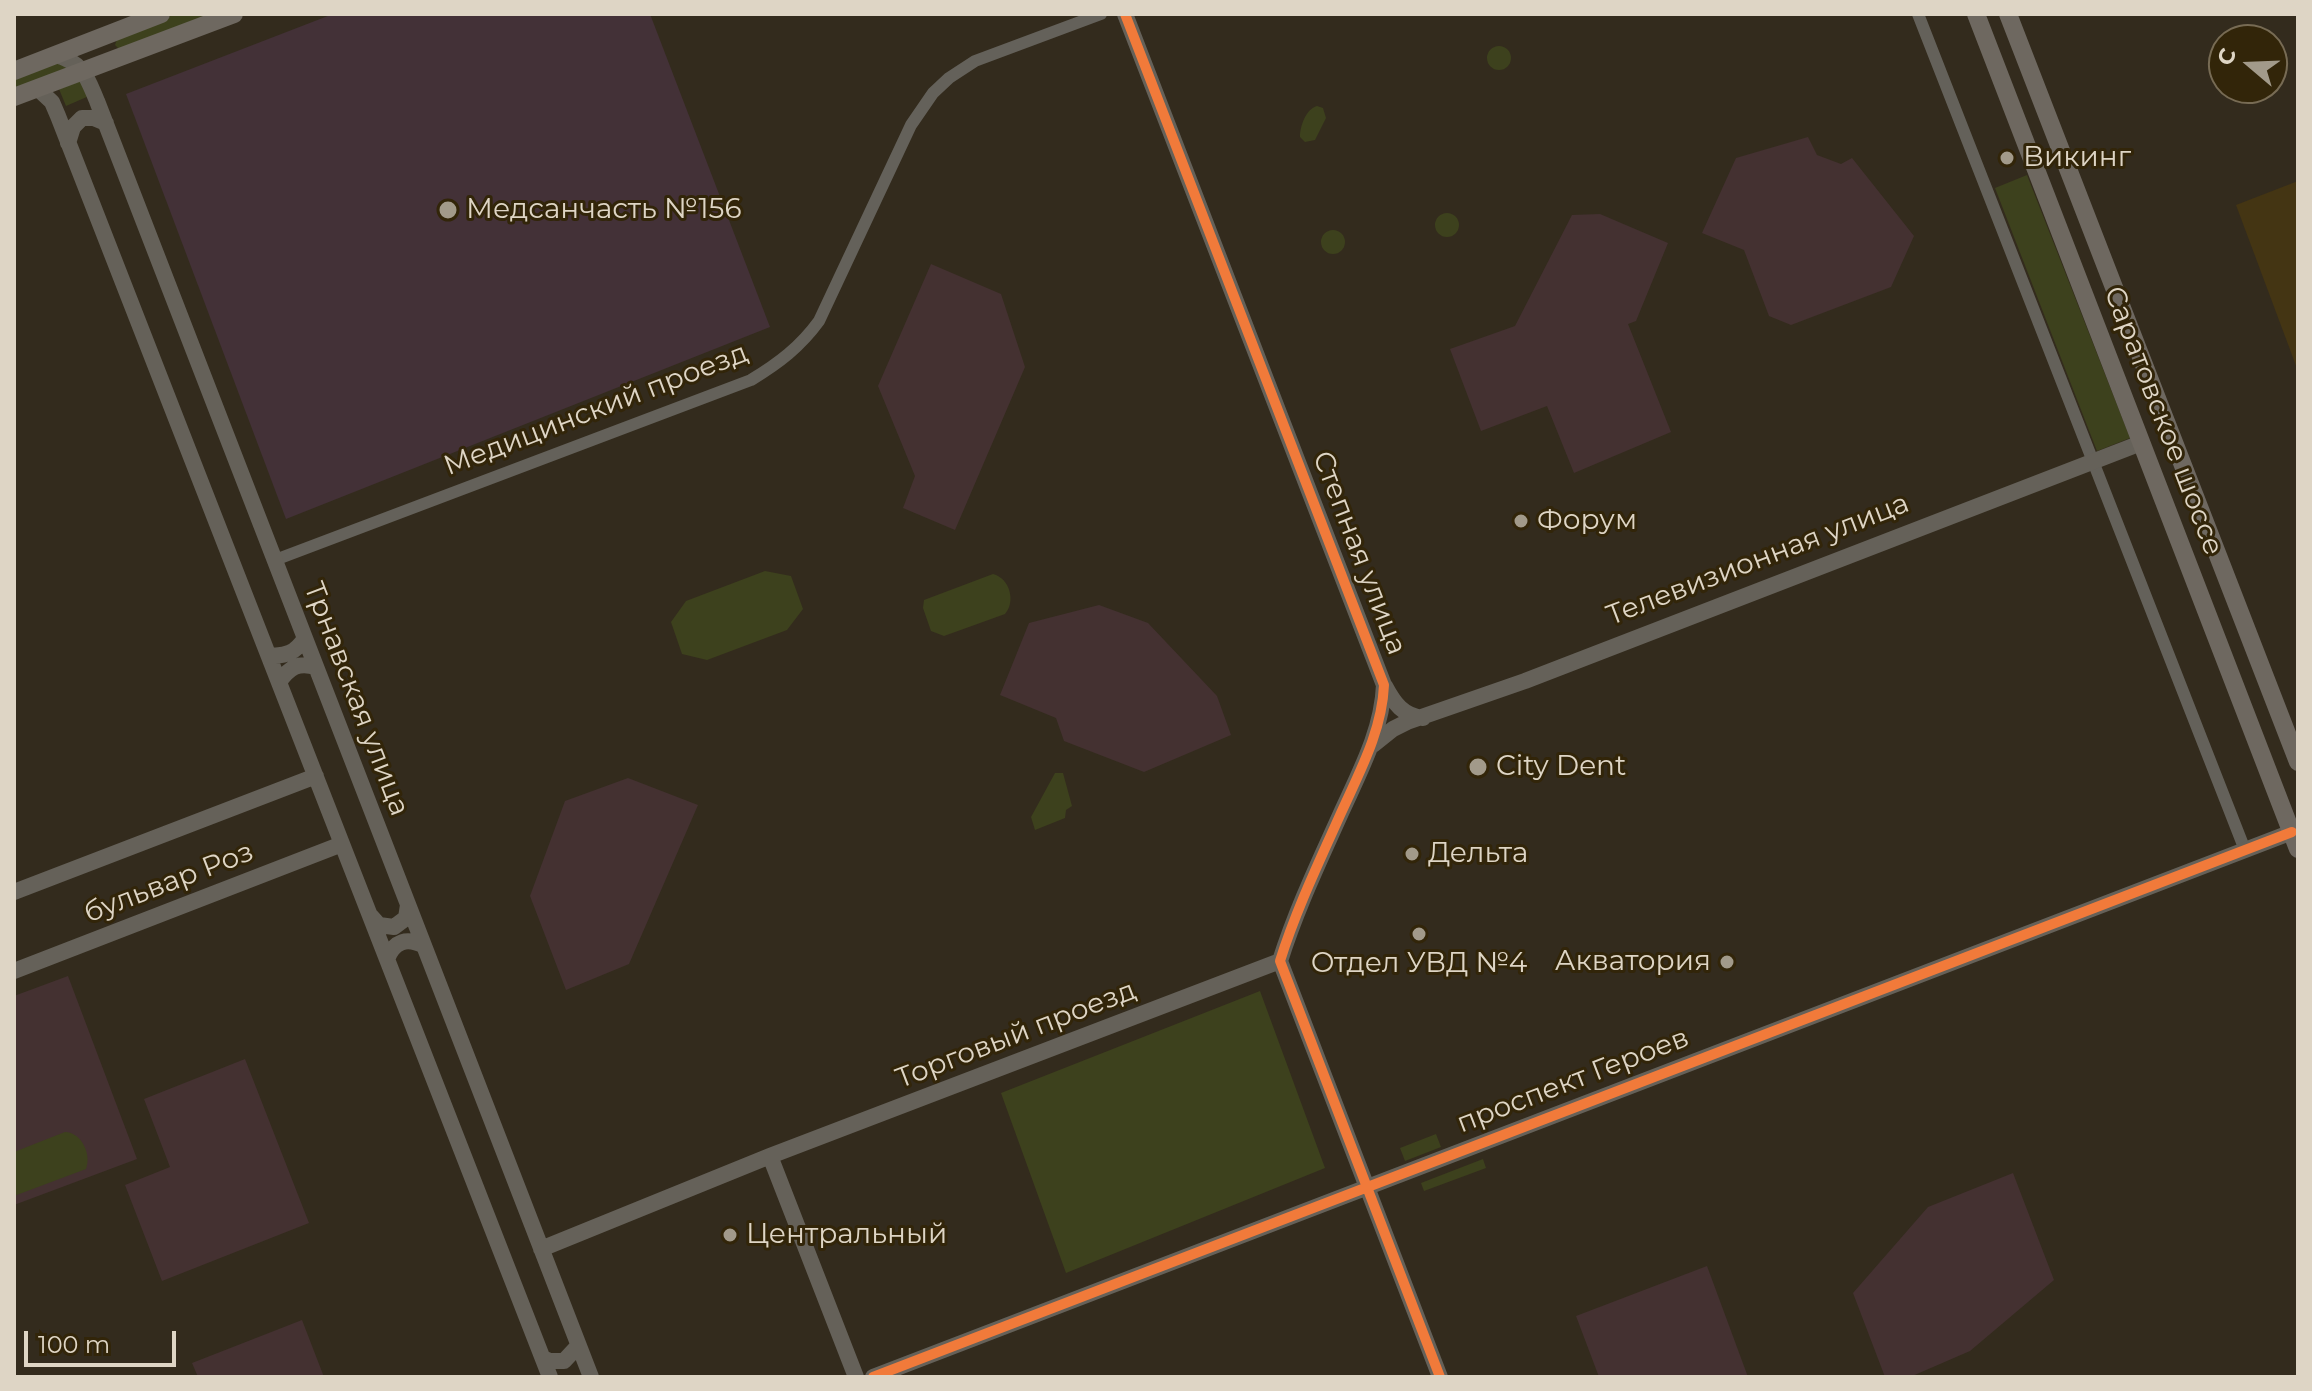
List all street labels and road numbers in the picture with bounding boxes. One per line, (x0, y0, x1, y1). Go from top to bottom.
street label: Саратовское шоссе (2096, 282, 2230, 560)
street label: Медицинский проезд (439, 336, 753, 484)
street label: Степная улица (1305, 446, 1413, 660)
street label: Телевизионная улица (1602, 487, 1914, 633)
street label: Трнавская улица (296, 578, 416, 820)
street label: бульвар Роз (80, 835, 258, 931)
street label: Торговый проезд (891, 974, 1141, 1096)
street label: проспект Героев (1452, 1021, 1694, 1141)

